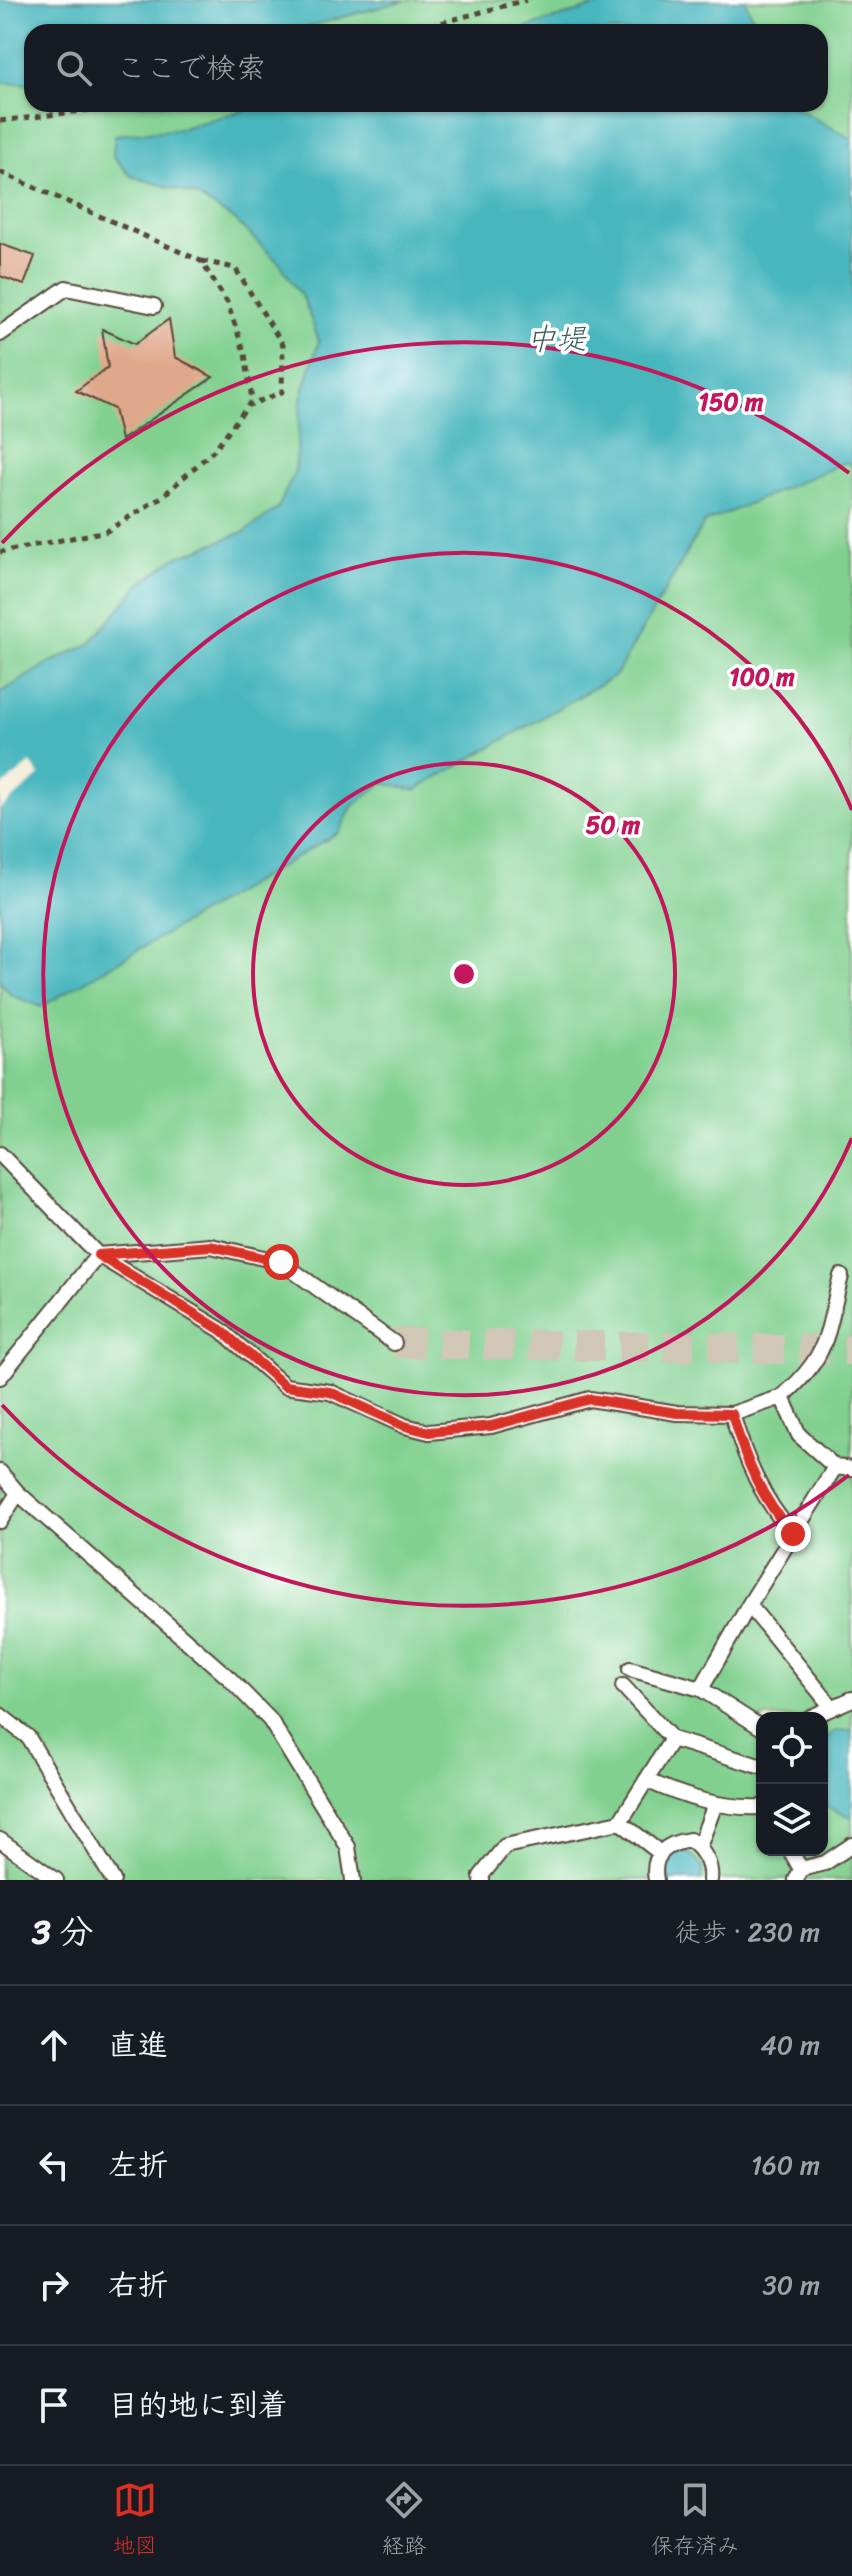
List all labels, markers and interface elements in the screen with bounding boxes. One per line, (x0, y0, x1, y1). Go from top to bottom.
search box (24, 24, 828, 112)
text: ここで検索 (116, 41, 266, 95)
icon: search (52, 46, 96, 90)
water label: 中堤 (526, 312, 587, 366)
text: 150 m (699, 381, 764, 423)
text: 100 m (729, 656, 795, 698)
text: 50 m (586, 804, 641, 846)
centre of rings (450, 960, 478, 988)
route start (263, 1244, 299, 1280)
route end (775, 1516, 811, 1552)
map controls (756, 1712, 828, 1856)
button: locate (756, 1712, 828, 1784)
button: layers (756, 1784, 828, 1856)
text: 3 分 (32, 1902, 94, 1962)
text: 徒歩 · 230 m (675, 1909, 820, 1955)
text: 直進 (108, 2018, 168, 2072)
text: 40 m (761, 2022, 820, 2068)
icon: ahead (32, 2023, 76, 2067)
text: 左折 (108, 2138, 168, 2192)
text: 160 m (751, 2142, 820, 2188)
icon: left (32, 2143, 76, 2187)
text: 右折 (108, 2258, 168, 2312)
text: 30 m (763, 2262, 820, 2308)
icon: right (32, 2263, 76, 2307)
text: 目的地に到着 (108, 2378, 288, 2432)
icon: arrive (32, 2383, 76, 2427)
tab: 地図 (113, 2478, 157, 2565)
tab: 経路 (382, 2478, 426, 2565)
tab: 保存済み (651, 2478, 739, 2565)

